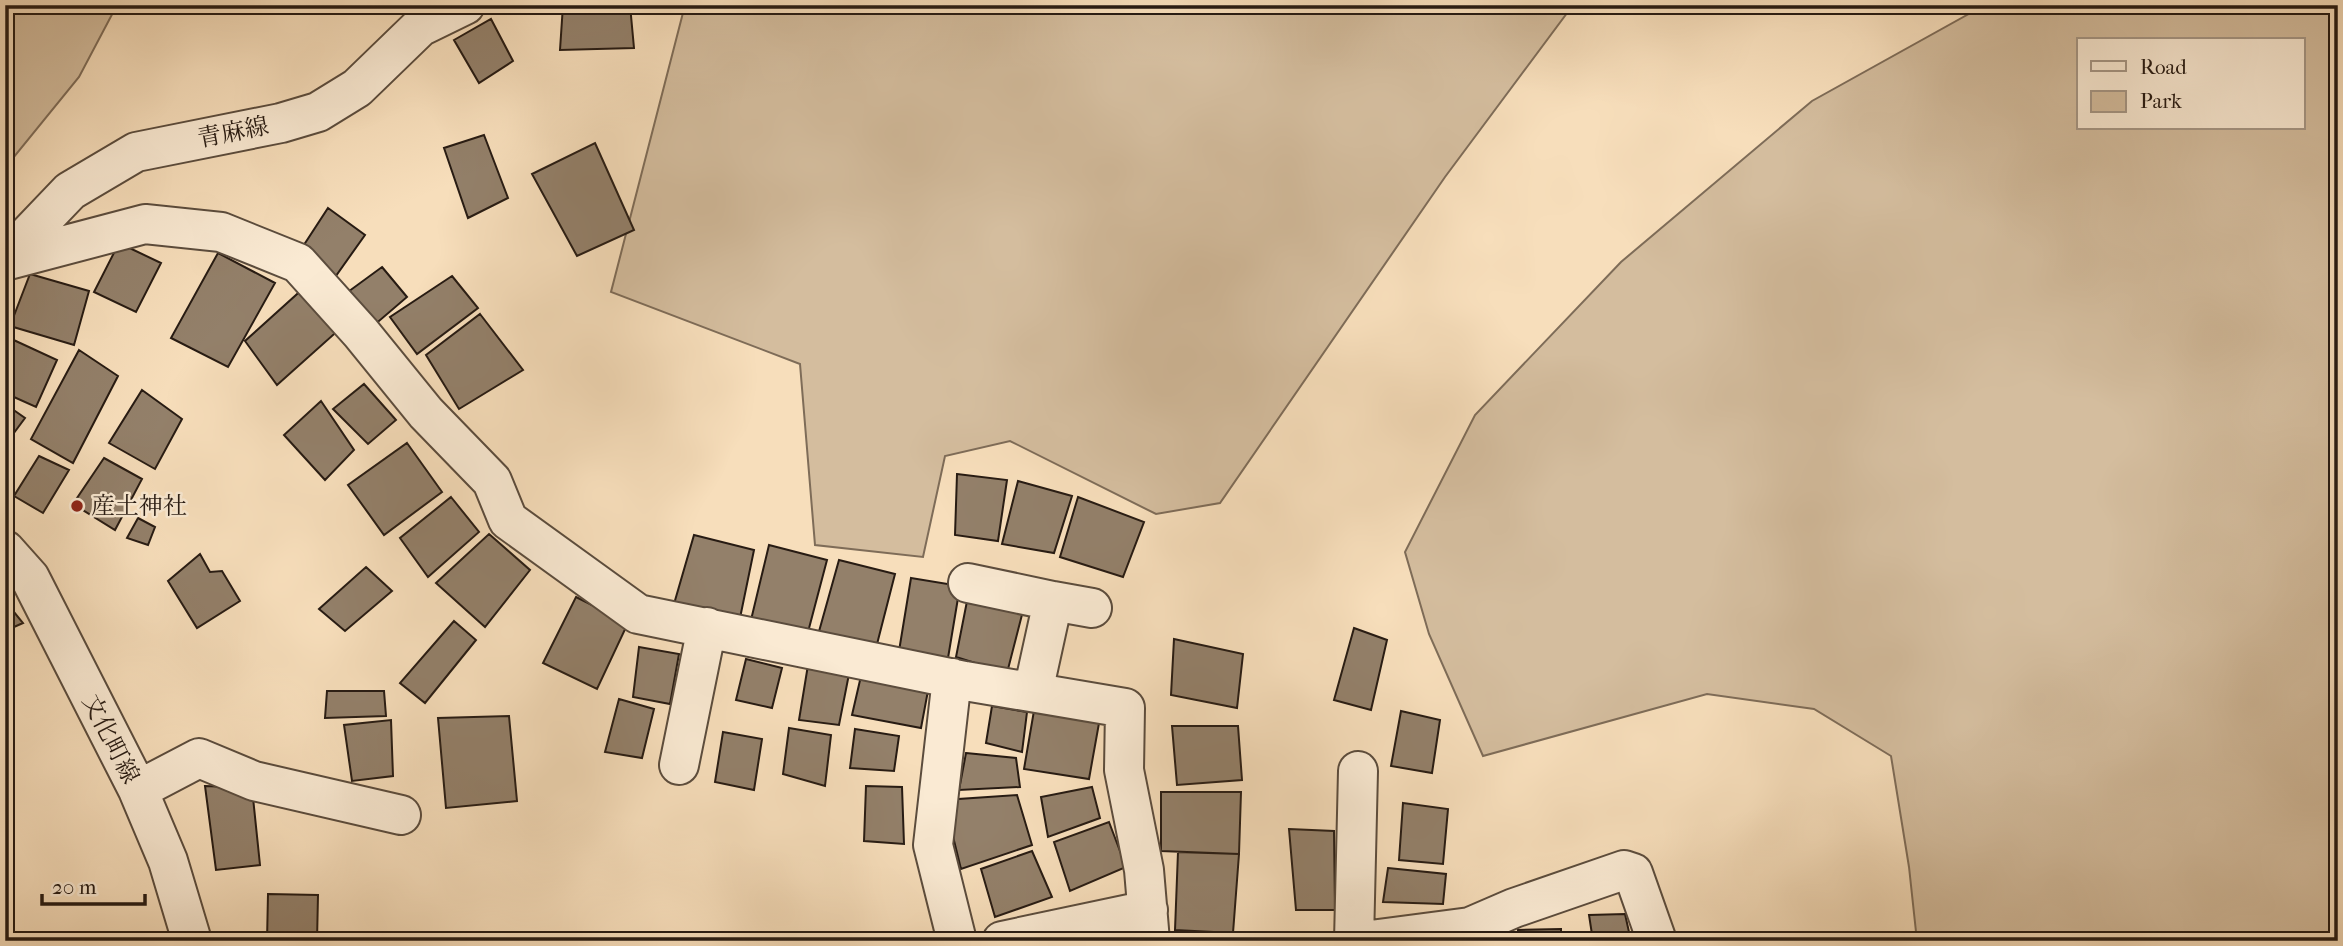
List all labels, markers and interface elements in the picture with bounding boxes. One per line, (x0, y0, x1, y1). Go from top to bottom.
legend (2077, 38, 2304, 130)
text: Road (2140, 55, 2187, 79)
text: Park (2140, 89, 2182, 113)
street label: 青麻線 (195, 111, 271, 153)
place label: 産土神社 (91, 492, 187, 520)
marker: 産土神社 (69, 498, 85, 514)
street label: 文化町線 (77, 690, 145, 788)
scale bar (42, 862, 145, 906)
text: 20 m (52, 875, 97, 899)

